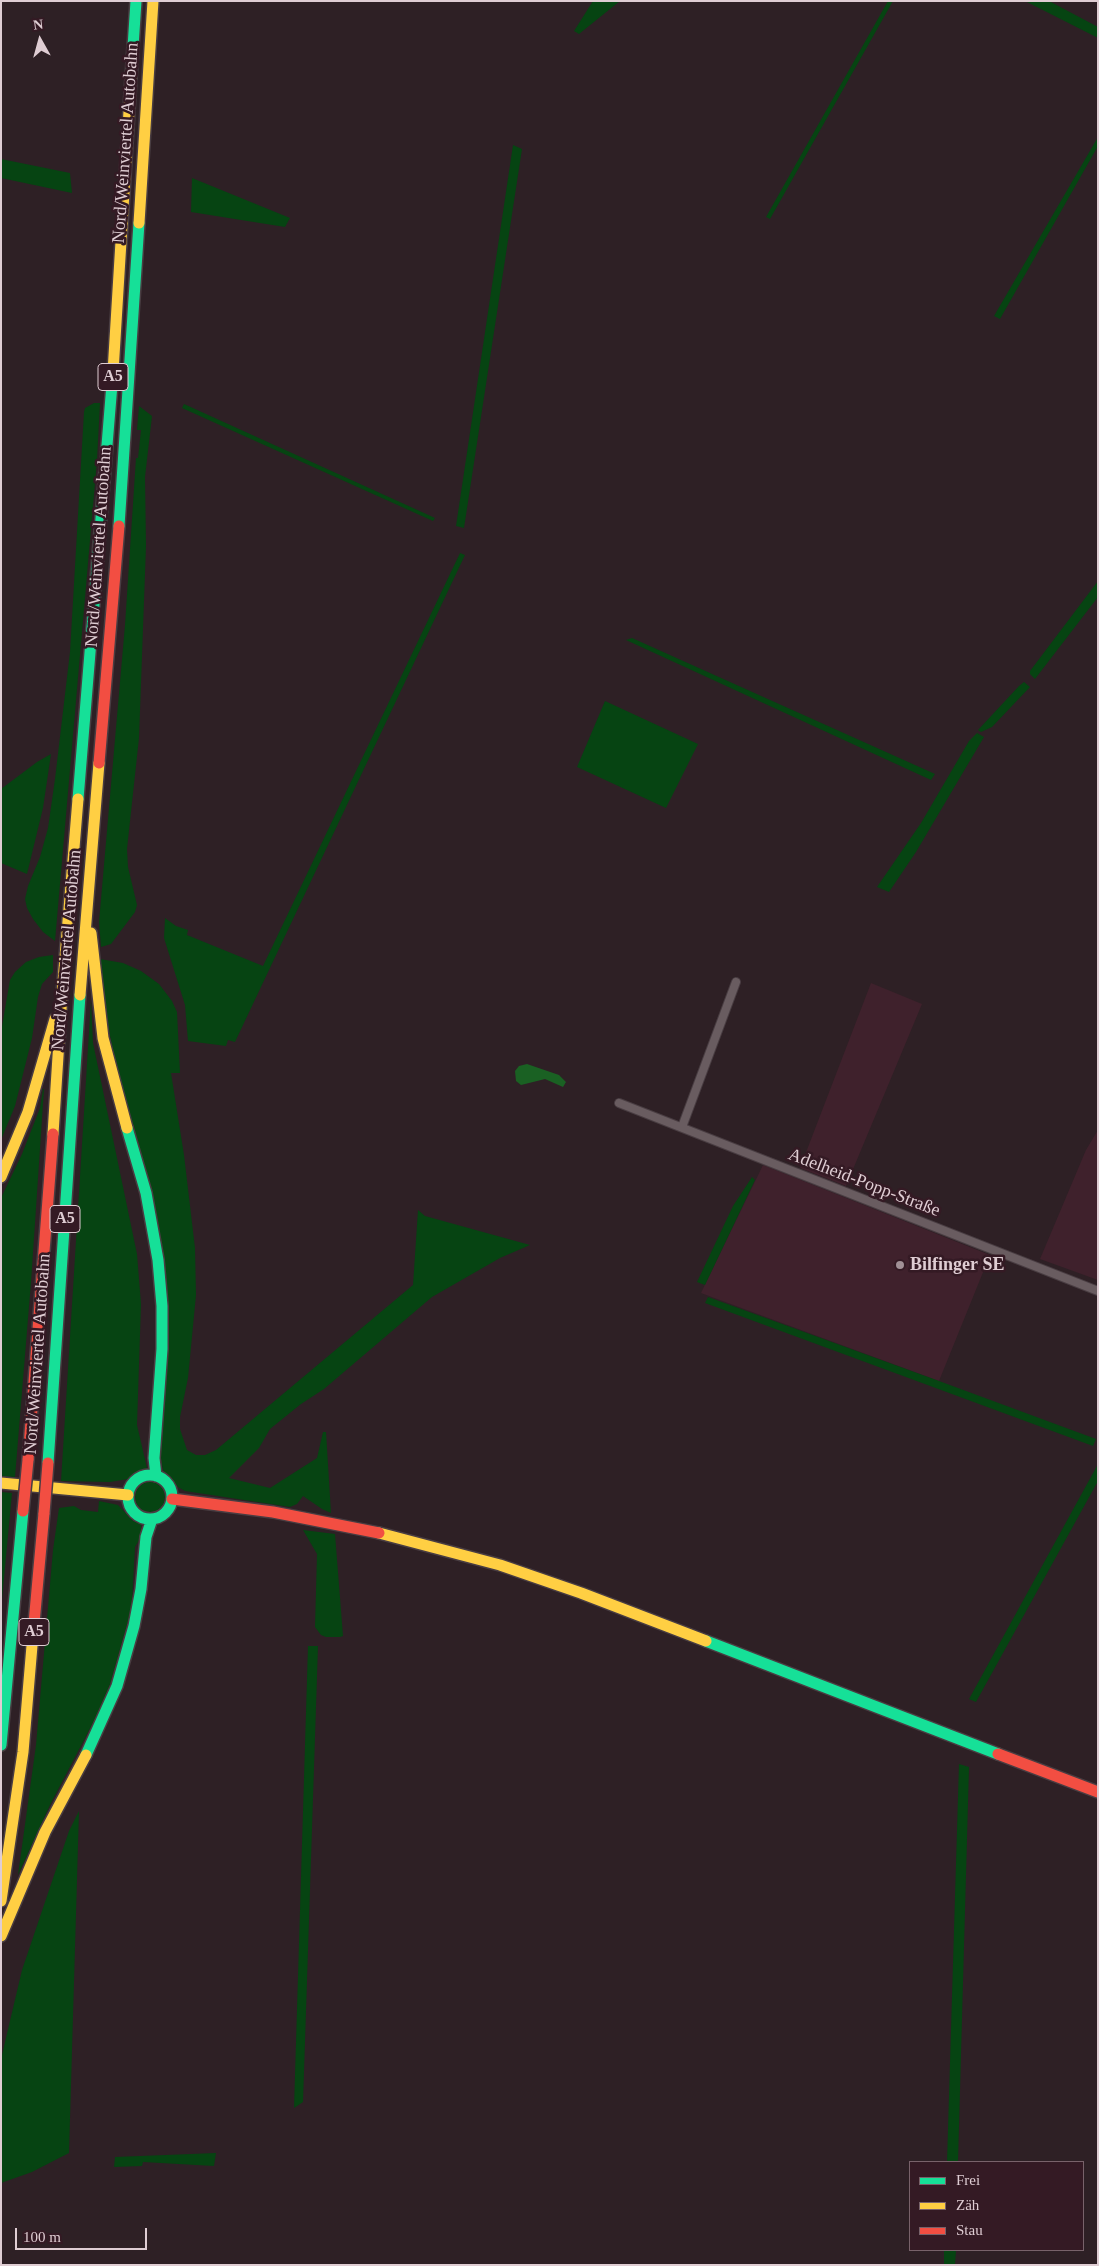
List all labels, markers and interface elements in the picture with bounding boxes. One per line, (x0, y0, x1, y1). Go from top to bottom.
north arrow (15, 15, 65, 65)
text: N (32, 17, 44, 33)
street label: Nord/Weinviertel Autobahn (108, 42, 144, 244)
road number: A5 (98, 364, 128, 391)
street label: Nord/Weinviertel Autobahn (81, 446, 117, 648)
street label: Nord/Weinviertel Autobahn (47, 849, 87, 1051)
street label: Adelheid-Popp-Straße (785, 1144, 943, 1222)
road number: A5 (50, 1206, 80, 1232)
street label: Nord/Weinviertel Autobahn (20, 1253, 56, 1455)
place label: Bilfinger SE (910, 1254, 1005, 1276)
marker: Bilfinger SE (894, 1259, 906, 1271)
road number: A5 (19, 1618, 49, 1645)
legend (909, 2161, 1084, 2251)
text: Frei (956, 2172, 980, 2188)
text: Zäh (956, 2197, 979, 2213)
scale bar (18, 2218, 150, 2250)
text: Stau (956, 2222, 983, 2238)
text: 100 m (23, 2229, 61, 2245)

